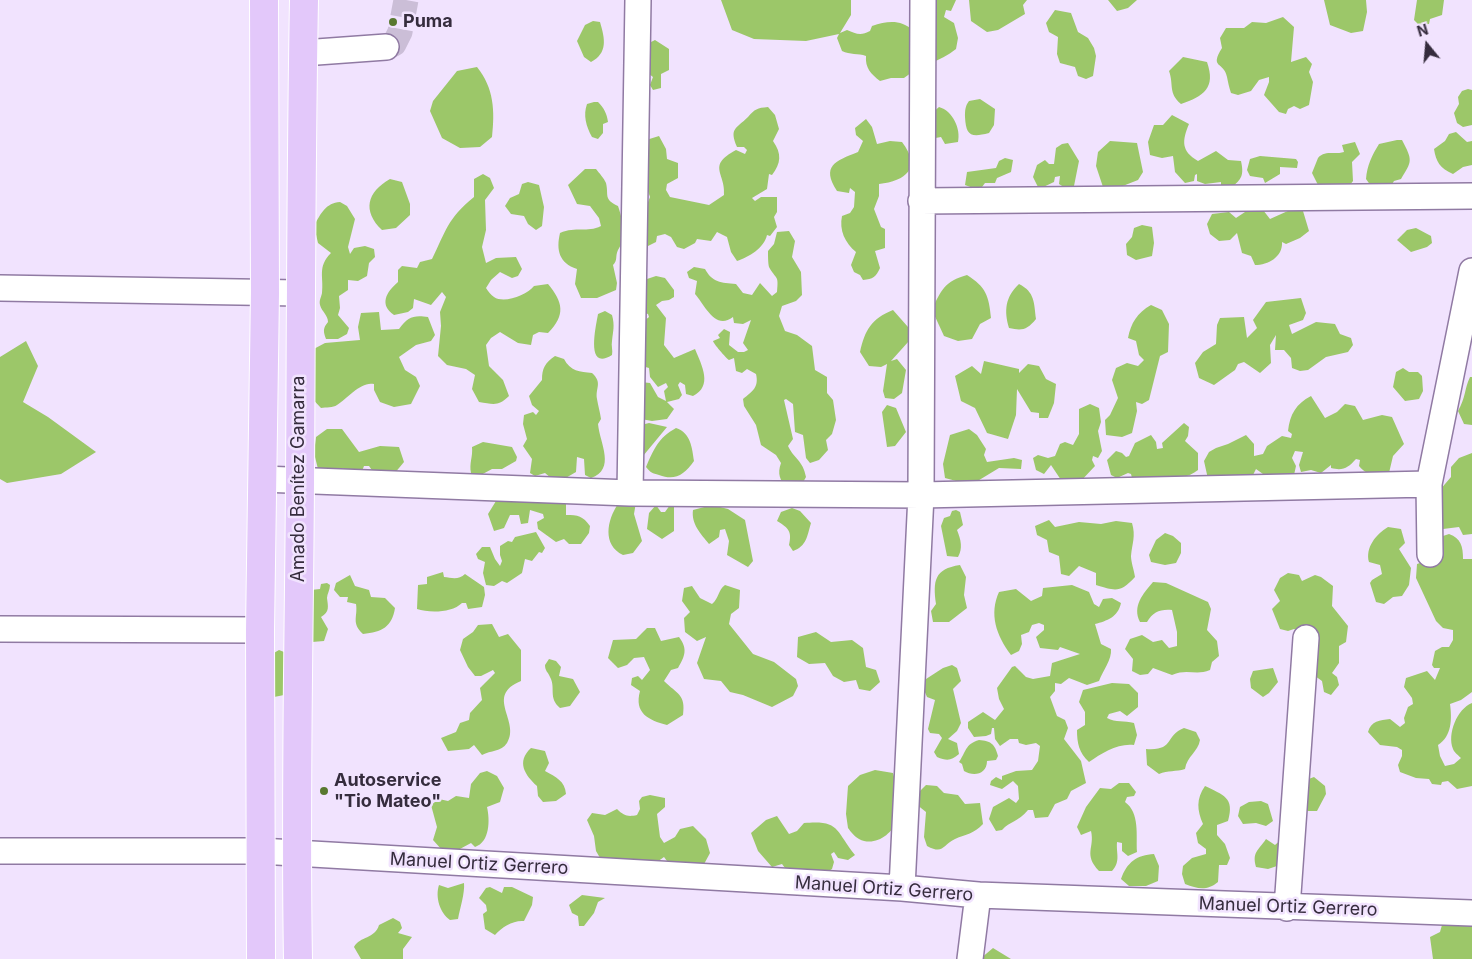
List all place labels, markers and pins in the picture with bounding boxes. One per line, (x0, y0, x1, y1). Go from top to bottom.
place label: Puma (403, 11, 453, 33)
marker: Puma (387, 16, 399, 28)
place label: Autoservice "Tio Mateo" (334, 770, 441, 812)
marker: Autoservice "Tio Mateo" (318, 785, 330, 797)

